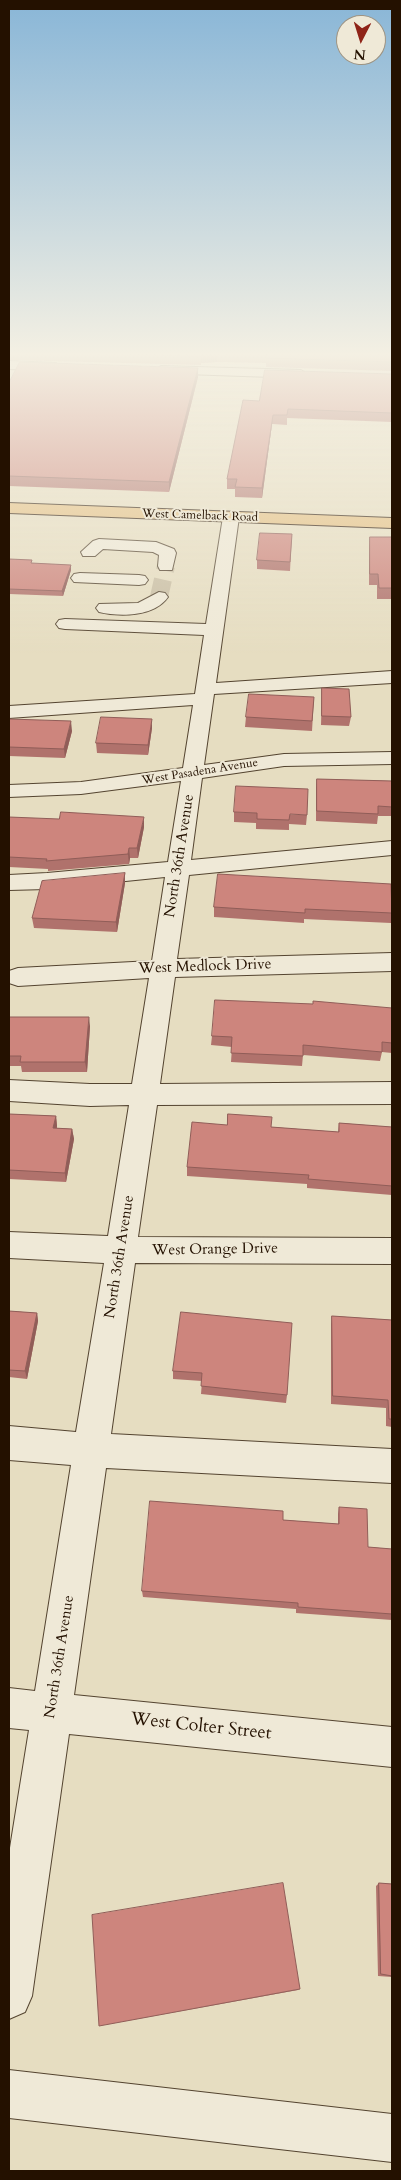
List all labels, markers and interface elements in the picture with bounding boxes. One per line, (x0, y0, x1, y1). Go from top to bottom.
north arrow (336, 15, 386, 65)
text: N (353, 44, 367, 64)
street label: West Camelback Road (142, 507, 258, 525)
street label: West Pasadena Avenue (141, 756, 259, 788)
street label: North 36th Avenue (161, 793, 199, 919)
street label: West Medlock Drive (138, 956, 272, 978)
street label: North 36th Avenue (101, 1194, 139, 1320)
street label: West Orange Drive (152, 1240, 278, 1260)
street label: North 36th Avenue (41, 1594, 79, 1720)
street label: West Colter Street (130, 1709, 272, 1745)

